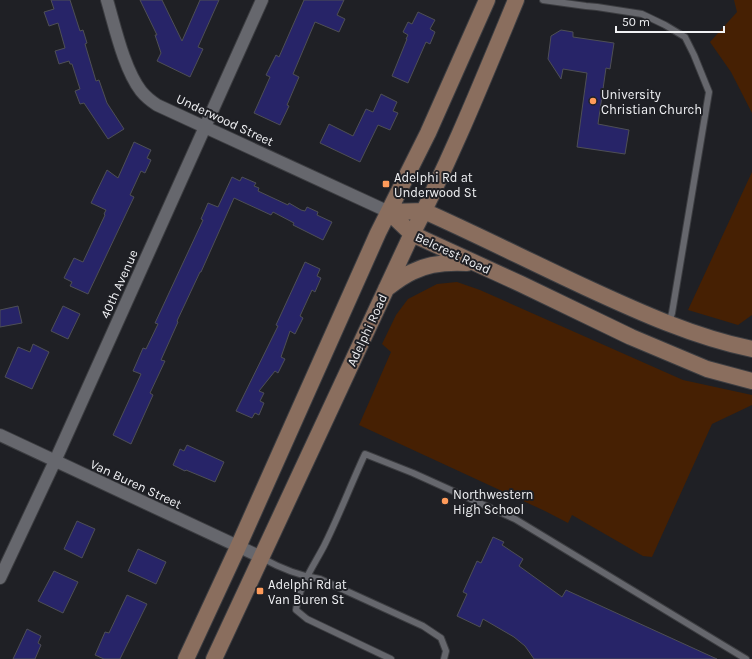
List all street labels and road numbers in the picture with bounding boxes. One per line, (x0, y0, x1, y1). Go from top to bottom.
street label: Underwood Street (174, 91, 276, 149)
street label: Belcrest Road (413, 229, 493, 277)
street label: 40th Avenue (97, 247, 141, 321)
street label: Adelphi Road (344, 292, 390, 368)
street label: Van Buren Street (88, 456, 184, 512)

